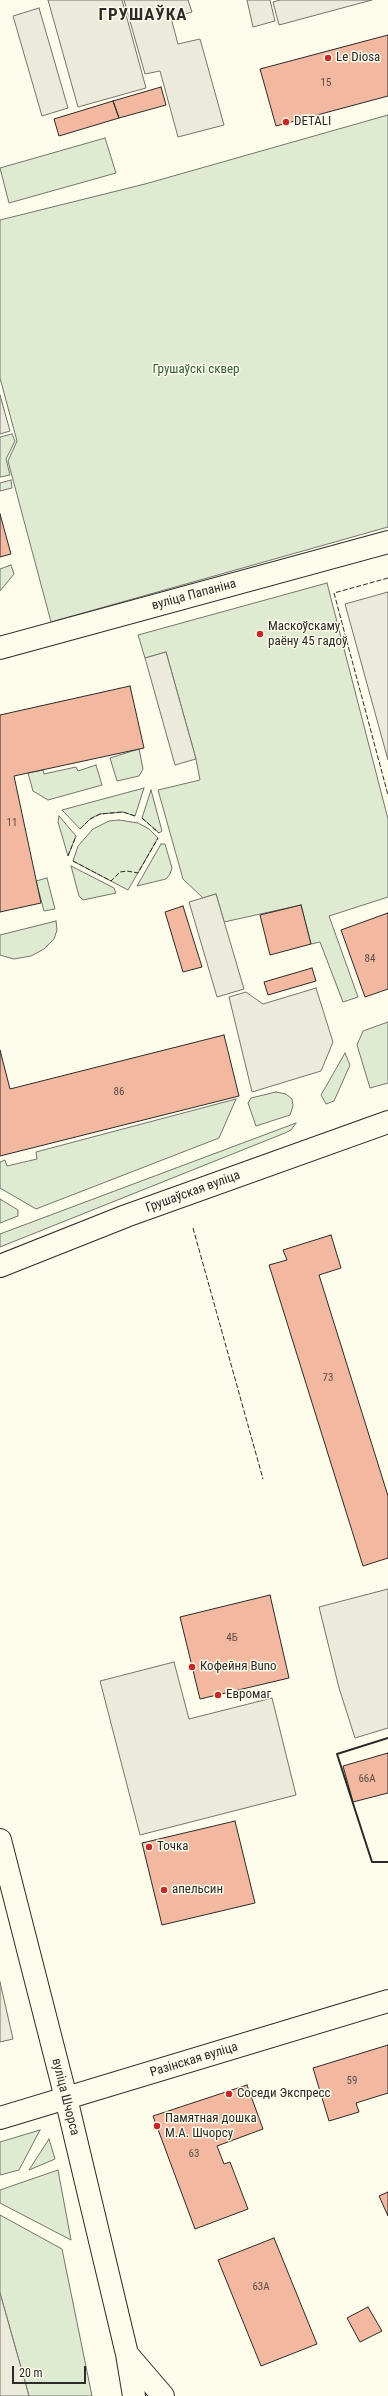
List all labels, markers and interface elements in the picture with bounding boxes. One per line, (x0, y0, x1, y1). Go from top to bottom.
district label: ГРУШАЎКА (99, 6, 187, 26)
place label: Le Diosa (336, 50, 380, 66)
marker: Le Diosa (323, 53, 333, 63)
house number: 15 (321, 76, 331, 90)
place label: DETALI (294, 114, 331, 130)
marker: DETALI (281, 117, 291, 127)
park label: Грушаўскі сквер (153, 362, 239, 378)
street label: вуліца Папаніна (150, 576, 238, 614)
place label: Маскоўскаму раёну 45 гадоў (268, 619, 347, 650)
marker: Маскоўскаму раёну 45 гадоў (255, 629, 265, 639)
house number: 11 (7, 816, 17, 830)
house number: 84 (365, 952, 375, 966)
house number: 86 (114, 1085, 124, 1099)
street label: Грушаўская вуліца (144, 1168, 242, 1216)
house number: 73 (323, 1371, 333, 1385)
house number: 4Б (226, 1631, 238, 1645)
place label: Кофейня Buno (200, 1659, 277, 1675)
marker: Кофейня Buno (187, 1662, 197, 1672)
place label: Евромаг (226, 1687, 271, 1703)
marker: Евромаг (213, 1690, 223, 1700)
house number: 66А (358, 1772, 376, 1786)
place label: Точка (157, 1839, 188, 1855)
marker: Точка (144, 1842, 154, 1852)
place label: апельсин (172, 1882, 223, 1898)
marker: апельсин (159, 1885, 169, 1895)
street label: Разінская вуліца (148, 2039, 240, 2081)
street label: вуліца Шчорса (48, 2057, 82, 2137)
house number: 59 (347, 2074, 357, 2088)
place label: Соседи Экспресс (237, 2086, 331, 2102)
marker: Соседи Экспресс (224, 2089, 234, 2099)
place label: Памятная дошка М.А. Шчорсу (165, 2111, 257, 2142)
marker: Памятная дошка М.А. Шчорсу (152, 2121, 162, 2131)
house number: 63 (189, 2147, 199, 2161)
house number: 63А (252, 2280, 270, 2294)
scale bar (14, 2358, 88, 2384)
text: 20 m (19, 2366, 43, 2380)

